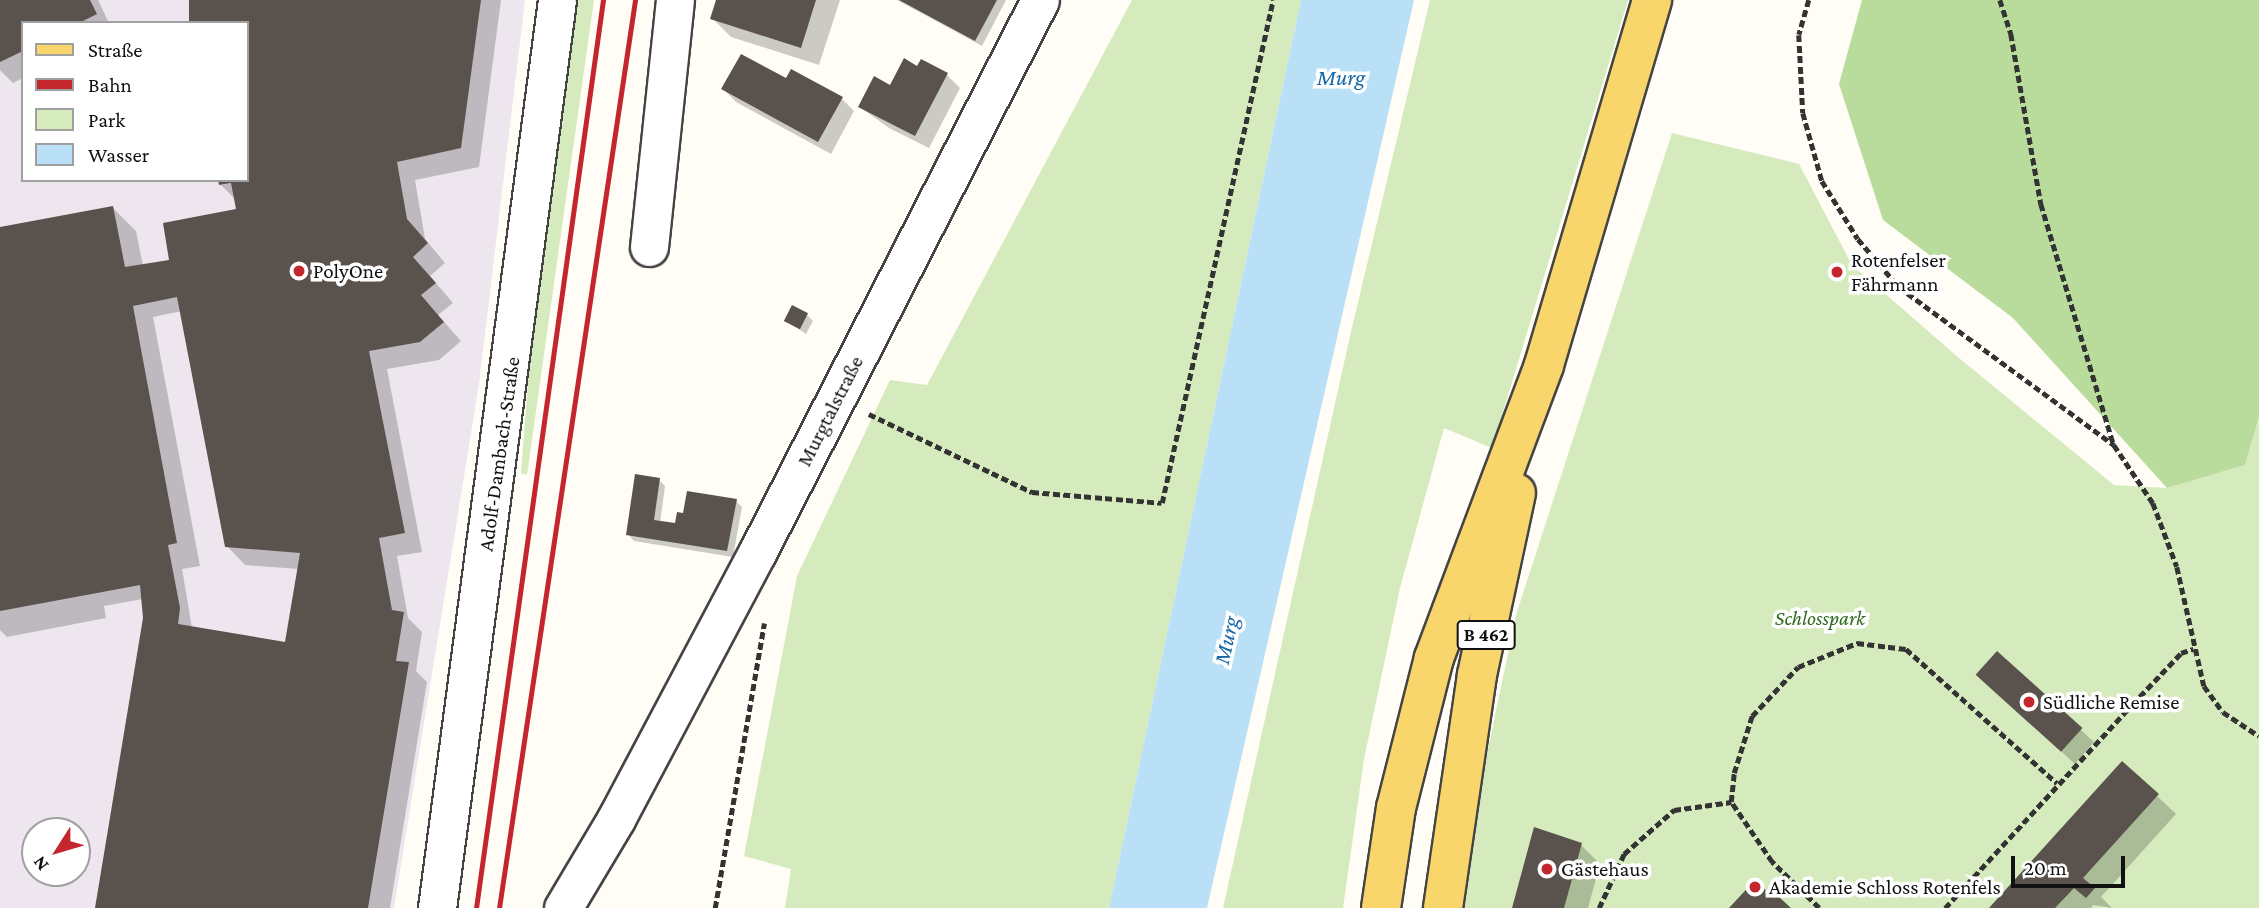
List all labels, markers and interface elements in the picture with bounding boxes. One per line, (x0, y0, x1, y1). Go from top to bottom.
legend (21, 21, 248, 182)
text: Straße (88, 38, 142, 62)
water label: Murg (1317, 63, 1365, 91)
text: Bahn (88, 73, 132, 97)
text: Park (88, 108, 125, 132)
text: Wasser (88, 143, 149, 167)
place label: Rotenfelser Fährmann (1851, 247, 1946, 297)
place label: PolyOne (313, 258, 383, 284)
marker: PolyOne (291, 263, 307, 279)
marker: Rotenfelser Fährmann (1829, 264, 1845, 280)
street label: Murgtalstraße (791, 351, 869, 471)
street label: Adolf-Dambach-Straße (473, 355, 525, 553)
park label: Schlosspark (1775, 605, 1865, 631)
water label: Murg (1207, 613, 1245, 667)
road number: B 462 (1456, 620, 1516, 650)
place label: Südliche Remise (2043, 689, 2180, 715)
marker: Südliche Remise (2021, 694, 2037, 710)
north arrow (21, 817, 91, 887)
scale bar (2014, 842, 2128, 886)
text: N (28, 852, 53, 875)
place label: Gästehaus (1561, 856, 1649, 882)
text: 20 m (2024, 856, 2067, 880)
marker: Gästehaus (1539, 861, 1555, 877)
place label: Akademie Schloss Rotenfels (1769, 874, 2001, 900)
marker: Akademie Schloss Rotenfels (1747, 879, 1763, 895)

